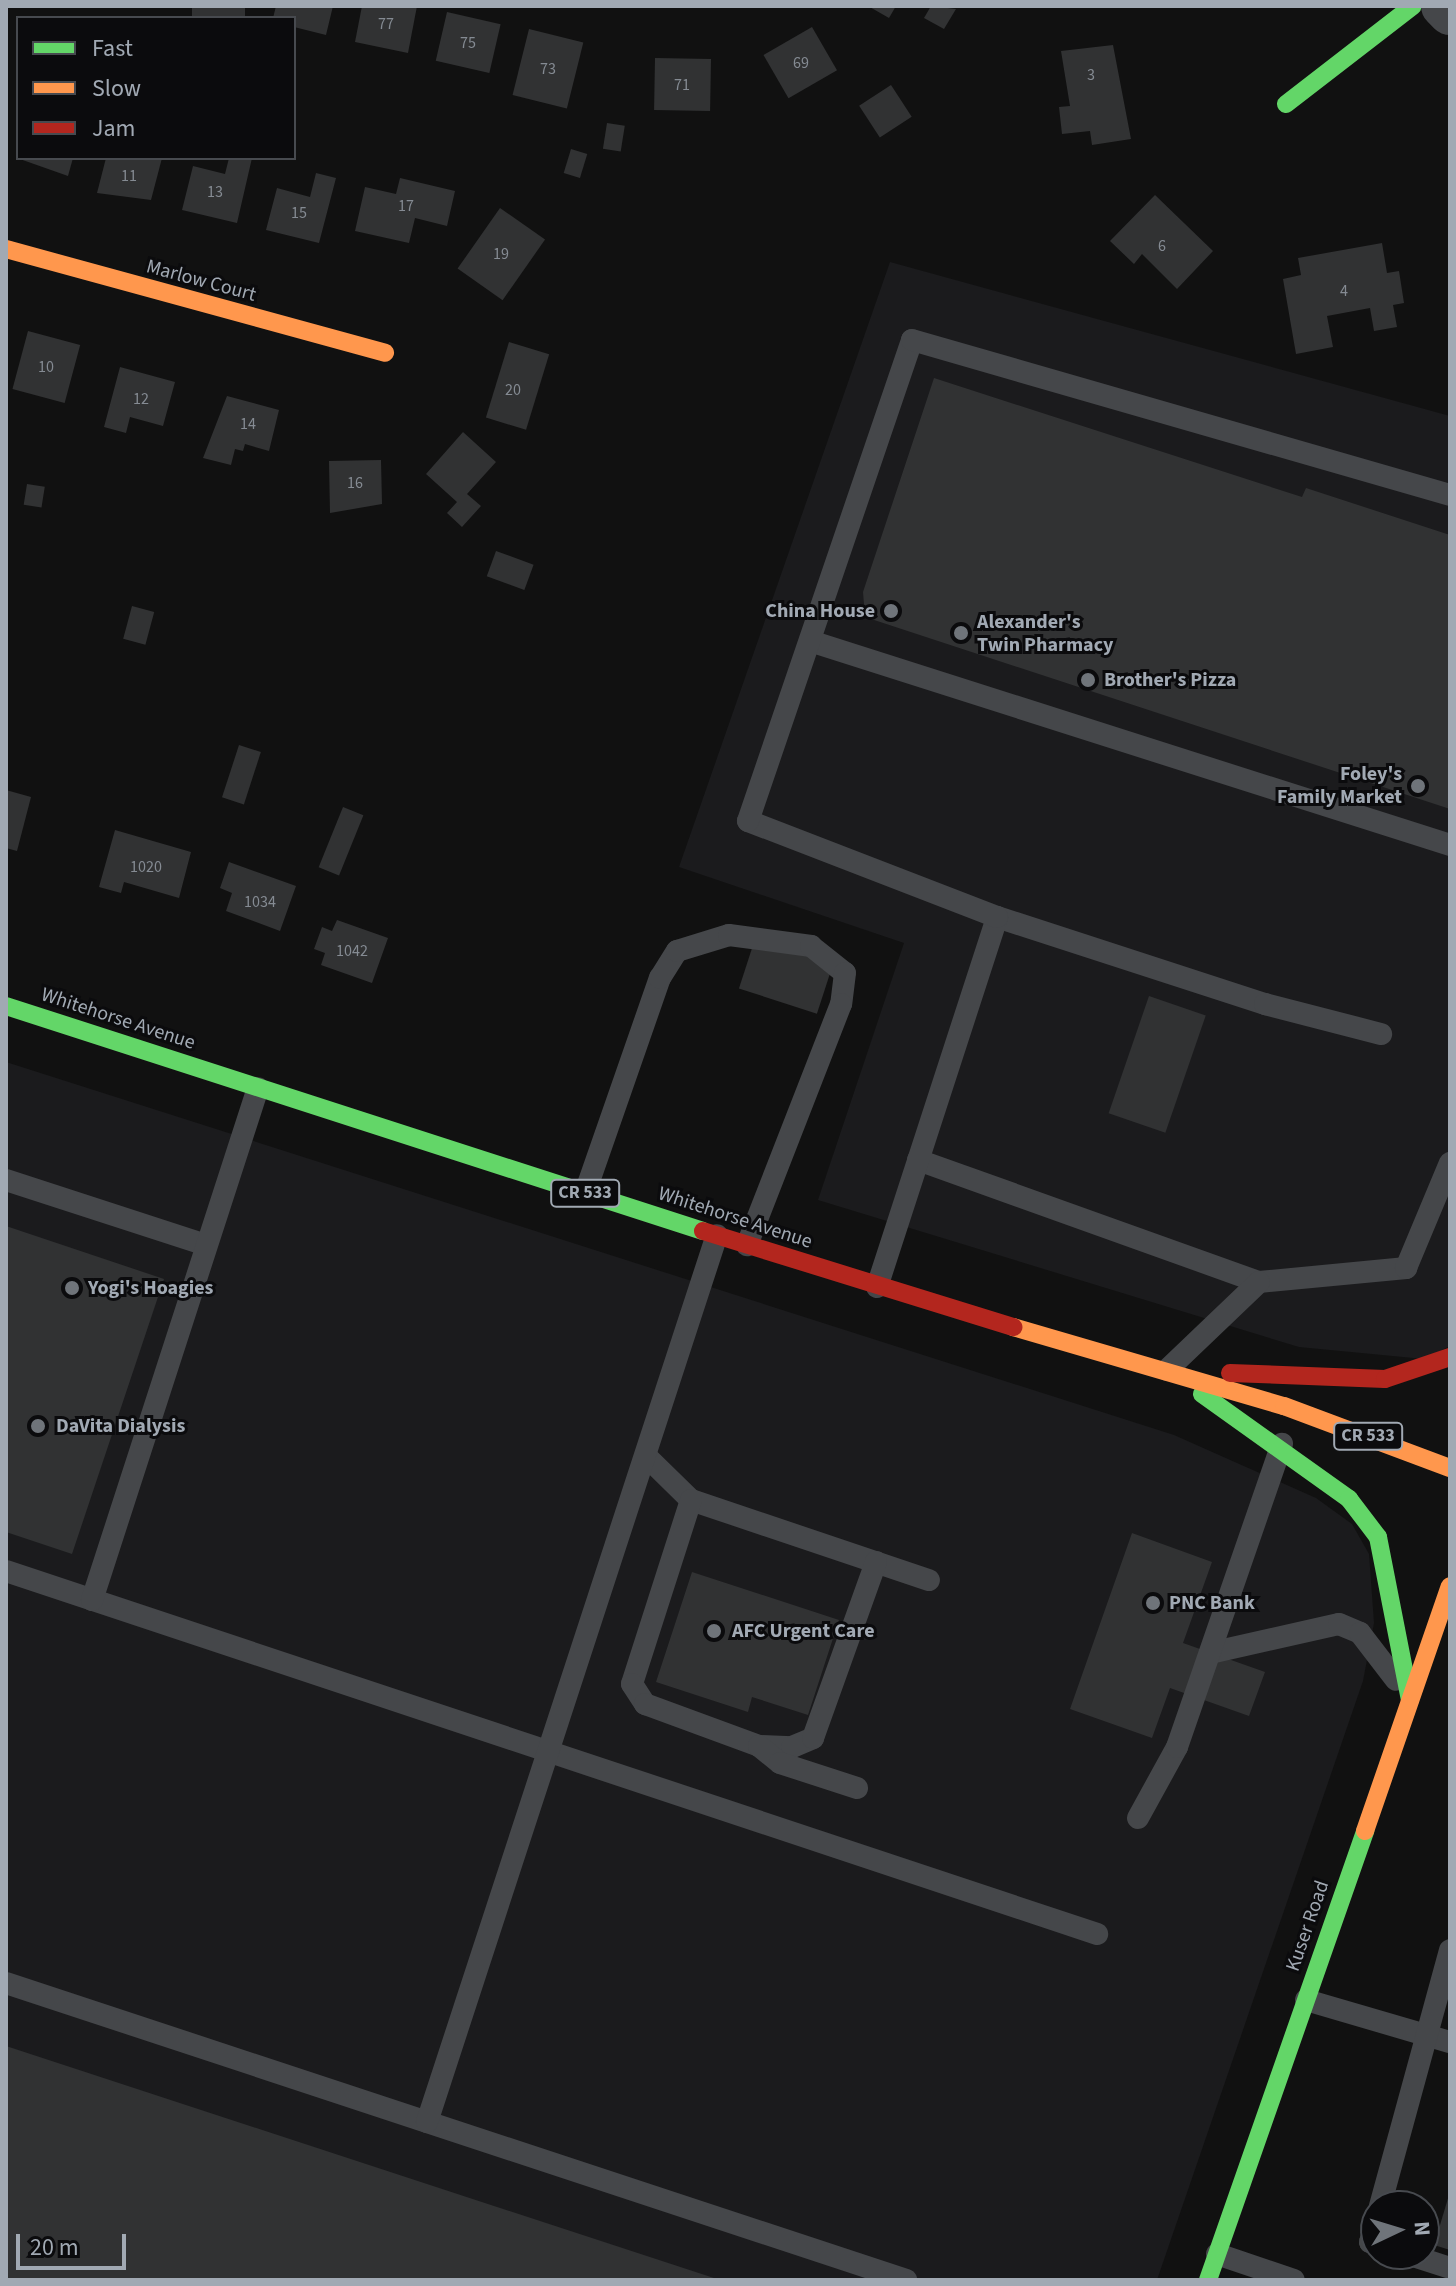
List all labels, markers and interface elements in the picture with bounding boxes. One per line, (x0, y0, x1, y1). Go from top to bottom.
house number: 77 (378, 14, 394, 34)
legend (16, 16, 296, 160)
text: Fast (92, 31, 133, 66)
house number: 75 (460, 33, 476, 53)
house number: 69 (793, 53, 809, 73)
house number: 73 (540, 59, 556, 79)
house number: 3 (1087, 65, 1095, 85)
text: Slow (92, 71, 141, 106)
house number: 71 (674, 75, 690, 95)
text: Jam (92, 111, 136, 146)
house number: 11 (121, 166, 137, 186)
house number: 13 (207, 182, 223, 202)
house number: 17 (398, 196, 414, 216)
house number: 15 (291, 203, 307, 223)
house number: 6 (1158, 236, 1166, 256)
house number: 19 (493, 244, 509, 264)
street label: Marlow Court (143, 255, 259, 307)
house number: 4 (1340, 281, 1348, 301)
house number: 10 (38, 357, 54, 377)
house number: 20 (505, 380, 521, 400)
house number: 12 (133, 389, 149, 409)
house number: 14 (240, 414, 256, 434)
house number: 16 (347, 473, 363, 493)
place label: China House (765, 599, 875, 623)
marker: China House (882, 602, 900, 620)
place label: Alexander's Twin Pharmacy (977, 610, 1113, 657)
marker: Alexander's Twin Pharmacy (952, 624, 970, 642)
place label: Brother's Pizza (1104, 668, 1236, 692)
marker: Brother's Pizza (1079, 671, 1097, 689)
place label: Foley's Family Market (1277, 762, 1402, 809)
marker: Foley's Family Market (1409, 777, 1427, 795)
house number: 1020 (130, 857, 162, 877)
house number: 1034 (244, 892, 276, 912)
house number: 1042 (336, 941, 368, 961)
street label: Whitehorse Avenue (38, 983, 198, 1055)
road number: CR 533 (549, 1179, 621, 1207)
street label: Whitehorse Avenue (655, 1182, 815, 1254)
place label: Yogi's Hoagies (88, 1276, 213, 1300)
marker: Yogi's Hoagies (63, 1279, 81, 1297)
place label: DaVita Dialysis (56, 1414, 185, 1438)
marker: DaVita Dialysis (27, 1415, 49, 1437)
road number: CR 533 (1332, 1422, 1404, 1450)
place label: PNC Bank (1169, 1591, 1255, 1615)
marker: PNC Bank (1144, 1594, 1162, 1612)
place label: AFC Urgent Care (732, 1619, 875, 1643)
marker: AFC Urgent Care (703, 1620, 725, 1642)
street label: Kuser Road (1281, 1877, 1335, 1975)
north arrow (1360, 2190, 1440, 2270)
scale bar (20, 2218, 130, 2268)
text: N (1405, 2220, 1438, 2237)
text: 20 m (30, 2230, 79, 2265)

